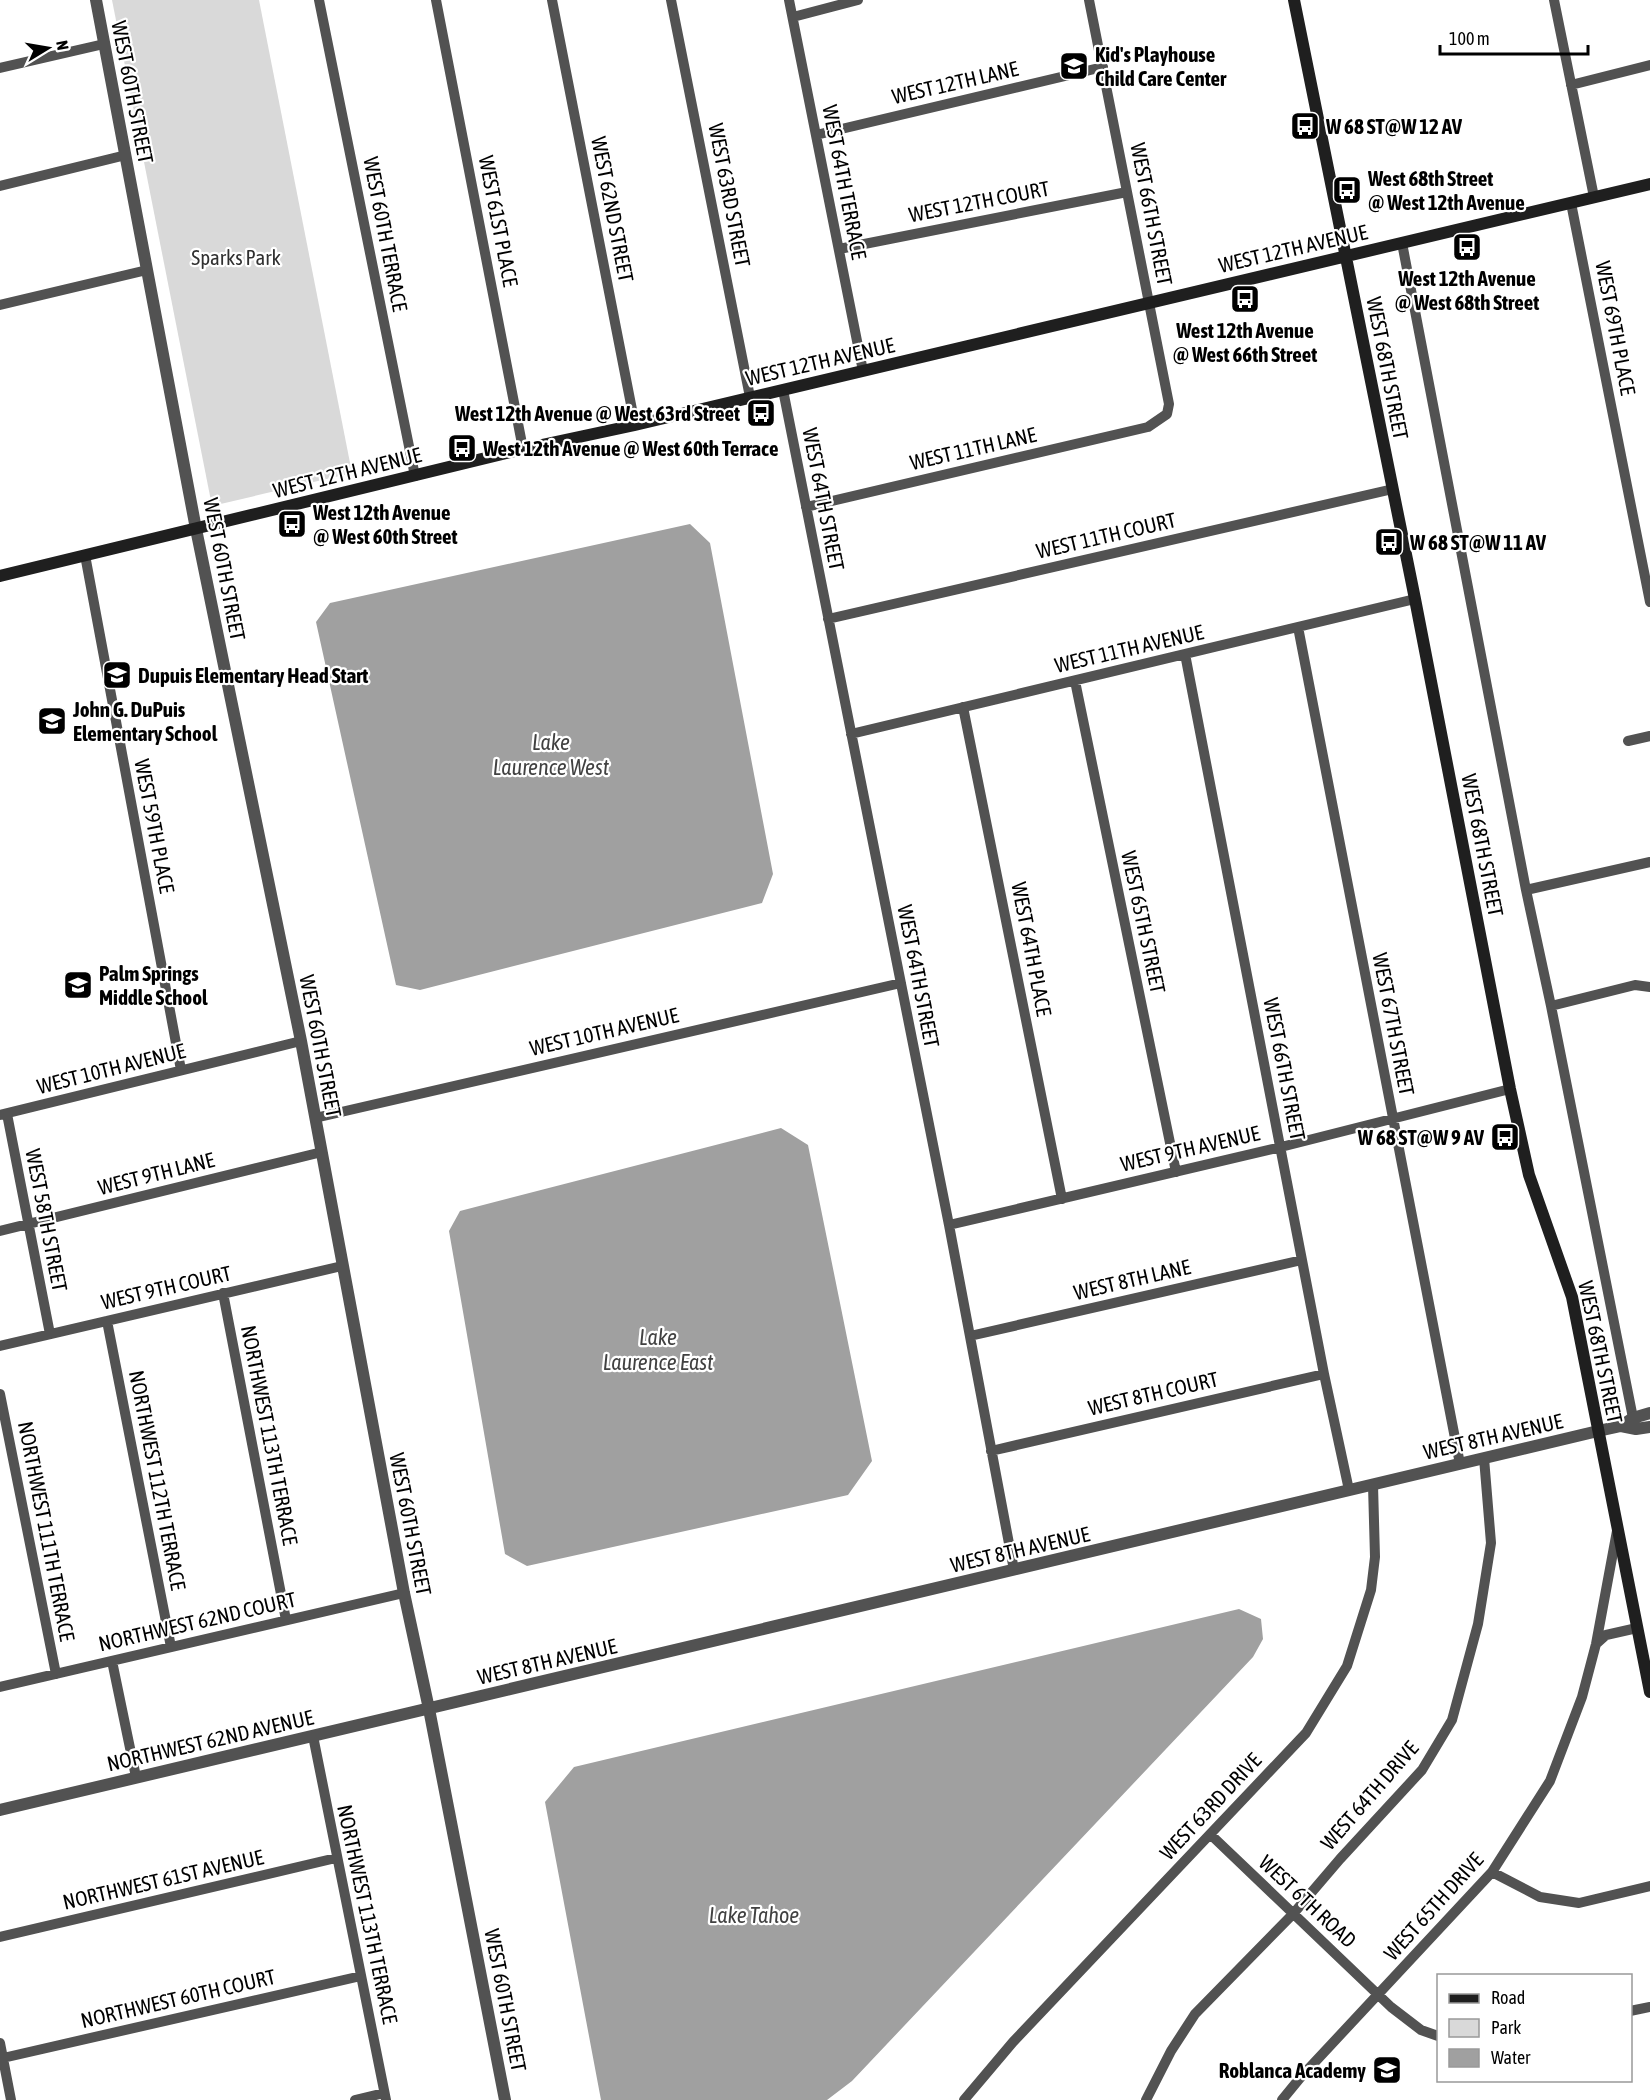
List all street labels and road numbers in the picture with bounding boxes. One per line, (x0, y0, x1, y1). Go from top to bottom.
street label: WEST 60TH STREET (107, 19, 159, 165)
street label: WEST 12TH LANE (890, 56, 1021, 108)
street label: WEST 64TH TERRACE (818, 103, 872, 261)
street label: WEST 63RD STREET (704, 121, 756, 269)
street label: WEST 62ND STREET (587, 134, 639, 284)
street label: WEST 66TH STREET (1126, 141, 1178, 287)
street label: WEST 61ST PLACE (475, 154, 523, 289)
street label: WEST 60TH TERRACE (359, 155, 413, 313)
street label: WEST 12TH COURT (907, 176, 1051, 226)
street label: WEST 12TH AVENUE (1216, 219, 1370, 277)
street label: WEST 69TH PLACE (1591, 259, 1641, 397)
street label: WEST 68TH STREET (1362, 295, 1414, 441)
street label: WEST 12TH AVENUE (743, 332, 897, 390)
street label: WEST 11TH LANE (908, 422, 1039, 474)
street label: WEST 64TH STREET (798, 426, 850, 572)
street label: WEST 12TH AVENUE (270, 442, 424, 502)
street label: WEST 60TH STREET (199, 496, 251, 642)
street label: WEST 11TH COURT (1034, 507, 1178, 563)
street label: WEST 11TH AVENUE (1052, 619, 1206, 677)
street label: WEST 59TH PLACE (130, 757, 180, 895)
street label: WEST 68TH STREET (1457, 772, 1509, 918)
street label: WEST 65TH STREET (1117, 849, 1171, 995)
street label: WEST 64TH PLACE (1007, 880, 1057, 1018)
street label: WEST 64TH STREET (893, 903, 945, 1049)
street label: WEST 67TH STREET (1368, 951, 1420, 1097)
street label: WEST 60TH STREET (295, 973, 347, 1119)
street label: WEST 66TH STREET (1259, 996, 1311, 1142)
street label: WEST 10TH AVENUE (527, 1002, 681, 1060)
street label: WEST 10TH AVENUE (34, 1038, 188, 1098)
street label: WEST 9TH AVENUE (1118, 1120, 1262, 1176)
street label: WEST 58TH STREET (21, 1147, 73, 1293)
street label: WEST 9TH LANE (95, 1147, 217, 1199)
street label: WEST 8TH LANE (1071, 1254, 1193, 1304)
street label: WEST 9TH COURT (99, 1260, 233, 1314)
street label: WEST 68TH STREET (1574, 1279, 1628, 1425)
street label: NORTHWEST 113TH TERRACE (237, 1323, 303, 1547)
street label: WEST 8TH COURT (1086, 1366, 1220, 1420)
street label: NORTHWEST 112TH TERRACE (125, 1368, 191, 1592)
street label: WEST 8TH AVENUE (1421, 1408, 1565, 1464)
street label: NORTHWEST 111TH TERRACE (14, 1419, 80, 1643)
street label: WEST 60TH STREET (385, 1451, 437, 1597)
street label: WEST 8TH AVENUE (948, 1521, 1092, 1577)
street label: NORTHWEST 62ND COURT (96, 1587, 298, 1655)
street label: WEST 8TH AVENUE (475, 1633, 619, 1689)
street label: NORTHWEST 62ND AVENUE (104, 1705, 316, 1775)
street label: WEST 64TH DRIVE (1315, 1736, 1423, 1854)
street label: WEST 63RD DRIVE (1155, 1748, 1265, 1864)
street label: NORTHWEST 113TH TERRACE (333, 1802, 403, 2026)
street label: NORTHWEST 61ST AVENUE (60, 1844, 266, 1914)
street label: WEST 65TH DRIVE (1379, 1847, 1487, 1965)
street label: WEST 6TH ROAD (1255, 1850, 1361, 1952)
street label: WEST 60TH STREET (480, 1927, 532, 2073)
street label: NORTHWEST 60TH COURT (78, 1964, 278, 2032)

